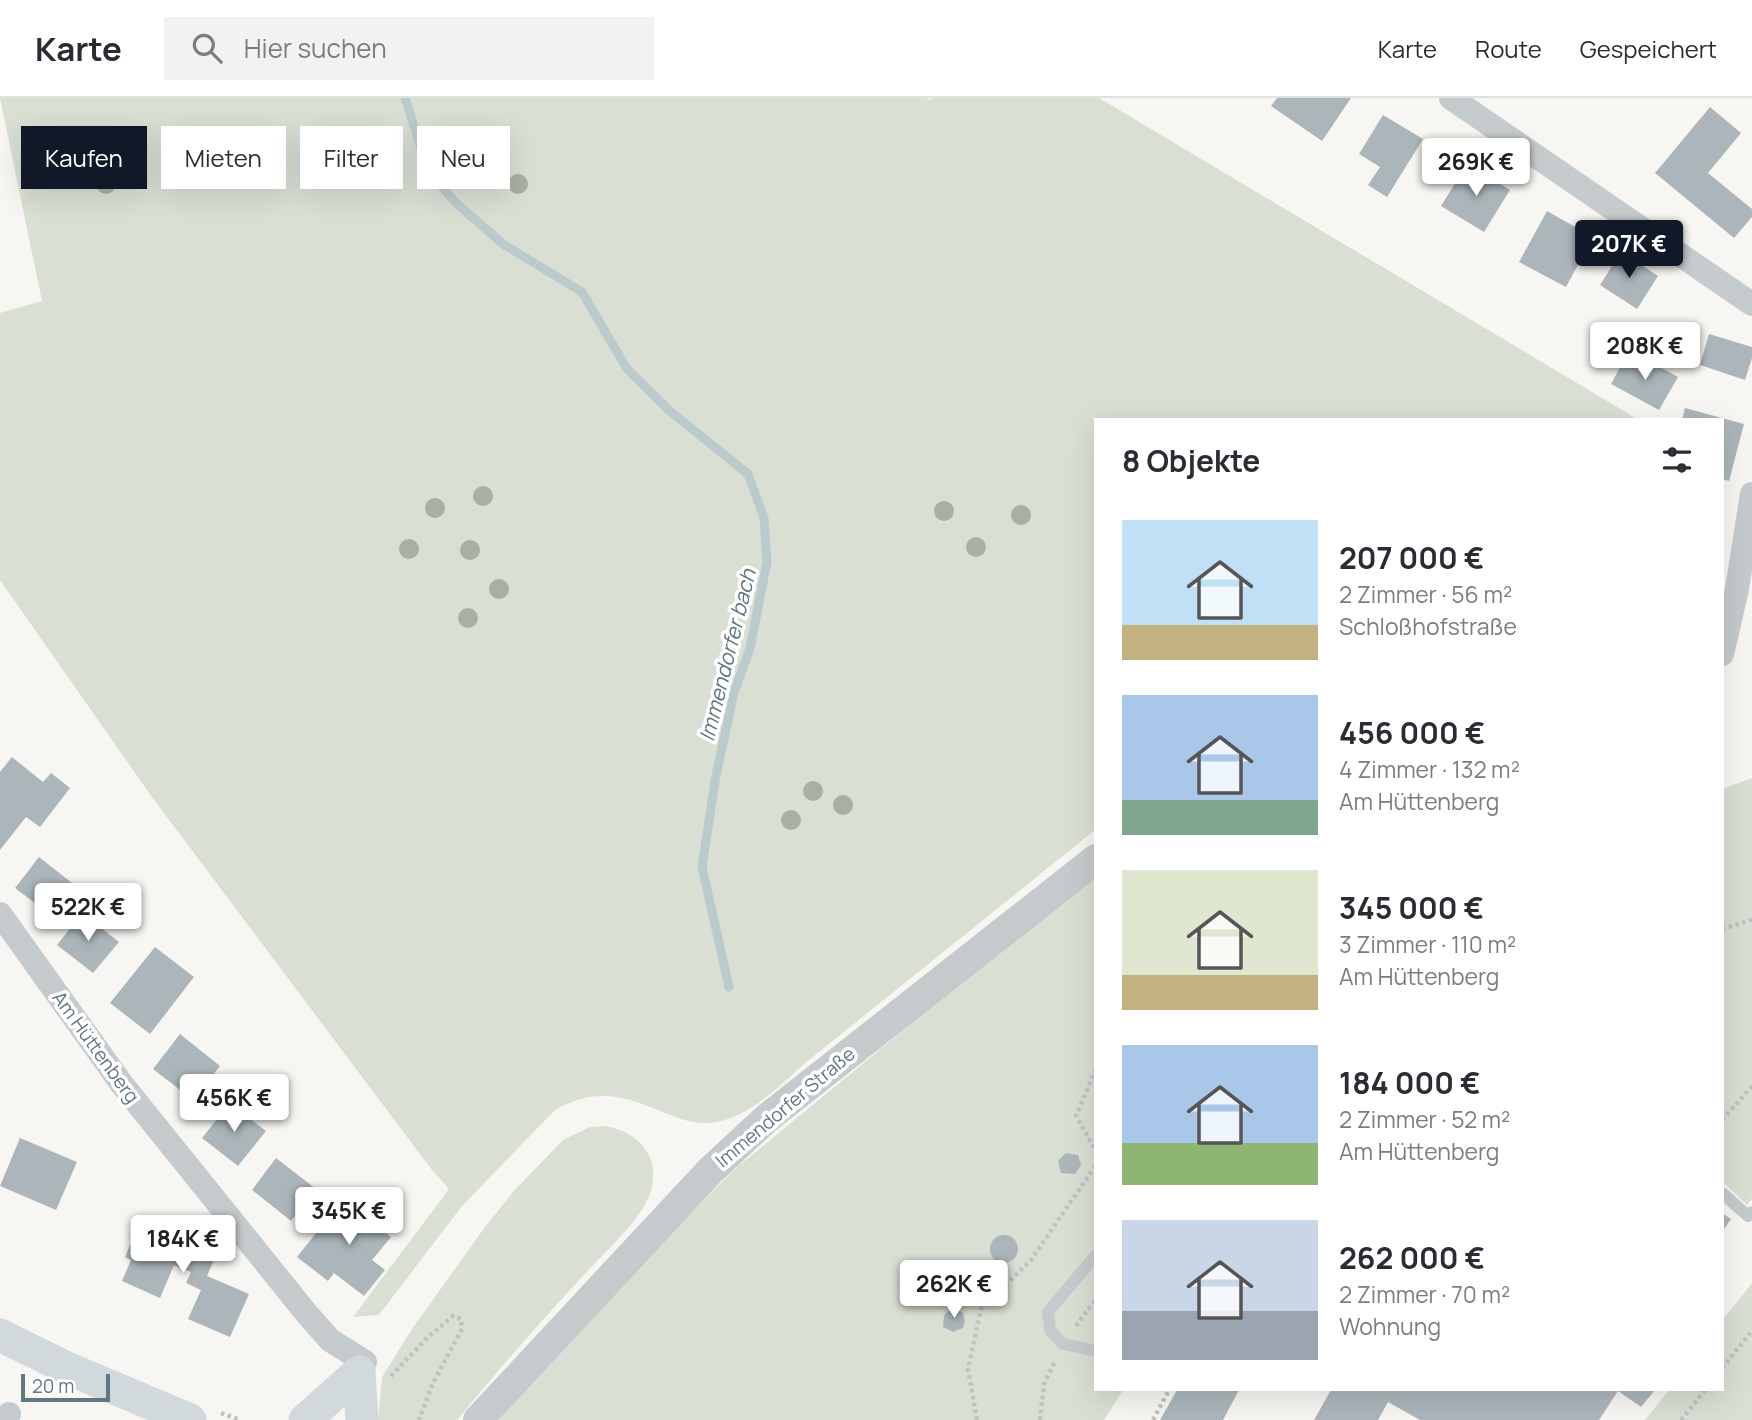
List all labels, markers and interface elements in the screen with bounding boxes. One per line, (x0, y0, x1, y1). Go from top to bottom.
search box (164, 17, 654, 80)
text: Karte (35, 26, 122, 71)
icon: search (188, 29, 226, 67)
text: Hier suchen (244, 30, 387, 66)
text: Karte (1378, 32, 1437, 65)
text: Route (1475, 32, 1542, 65)
text: Gespeichert (1580, 32, 1717, 65)
chip: Kaufen (21, 126, 147, 189)
chip: Mieten (161, 126, 286, 189)
chip: Filter (300, 126, 403, 189)
chip: Neu (417, 126, 510, 189)
pin: 269K € (1419, 139, 1533, 198)
text: 269K € (1438, 145, 1514, 177)
pin: 207K € (1572, 220, 1686, 280)
text: 207K € (1591, 227, 1667, 259)
pin: 208K € (1588, 322, 1702, 382)
text: 208K € (1606, 329, 1684, 361)
text: 8 Objekte (1122, 440, 1260, 481)
icon: filters (1658, 441, 1696, 479)
text: 207 000 € (1339, 537, 1484, 578)
icon: home (1178, 548, 1262, 632)
water label: Immendorfer bach (692, 565, 762, 744)
text: 2 Zimmer · 56 m² (1339, 578, 1512, 610)
text: Schloßhofstraße (1339, 610, 1517, 642)
text: 456 000 € (1339, 712, 1485, 753)
icon: home (1178, 723, 1262, 807)
text: 4 Zimmer · 132 m² (1339, 753, 1520, 785)
text: Am Hüttenberg (1339, 785, 1499, 817)
pin: 522K € (31, 884, 145, 943)
text: 345 000 € (1339, 887, 1484, 928)
text: 522K € (51, 890, 126, 922)
icon: home (1178, 898, 1262, 982)
text: 3 Zimmer · 110 m² (1339, 928, 1516, 960)
text: Am Hüttenberg (1339, 960, 1499, 992)
street label: Am Hüttenberg (47, 986, 145, 1108)
street label: Immendorfer Straße (710, 1041, 860, 1173)
text: 184 000 € (1339, 1062, 1480, 1103)
icon: home (1178, 1073, 1262, 1157)
pin: 456K € (177, 1074, 291, 1134)
text: 456K € (196, 1081, 272, 1113)
text: 2 Zimmer · 52 m² (1339, 1103, 1510, 1135)
text: Am Hüttenberg (1339, 1135, 1499, 1167)
pin: 345K € (292, 1188, 406, 1247)
text: 345K € (311, 1194, 387, 1226)
pin: 184K € (126, 1216, 240, 1275)
text: 184K € (147, 1222, 219, 1254)
text: 262 000 € (1339, 1237, 1485, 1278)
icon: home (1178, 1248, 1262, 1332)
pin: 262K € (897, 1260, 1011, 1320)
text: 262K € (916, 1267, 992, 1299)
text: 2 Zimmer · 70 m² (1339, 1278, 1510, 1310)
text: Wohnung (1339, 1310, 1441, 1342)
scale bar (21, 1371, 110, 1403)
text: 20 m (32, 1373, 74, 1399)

